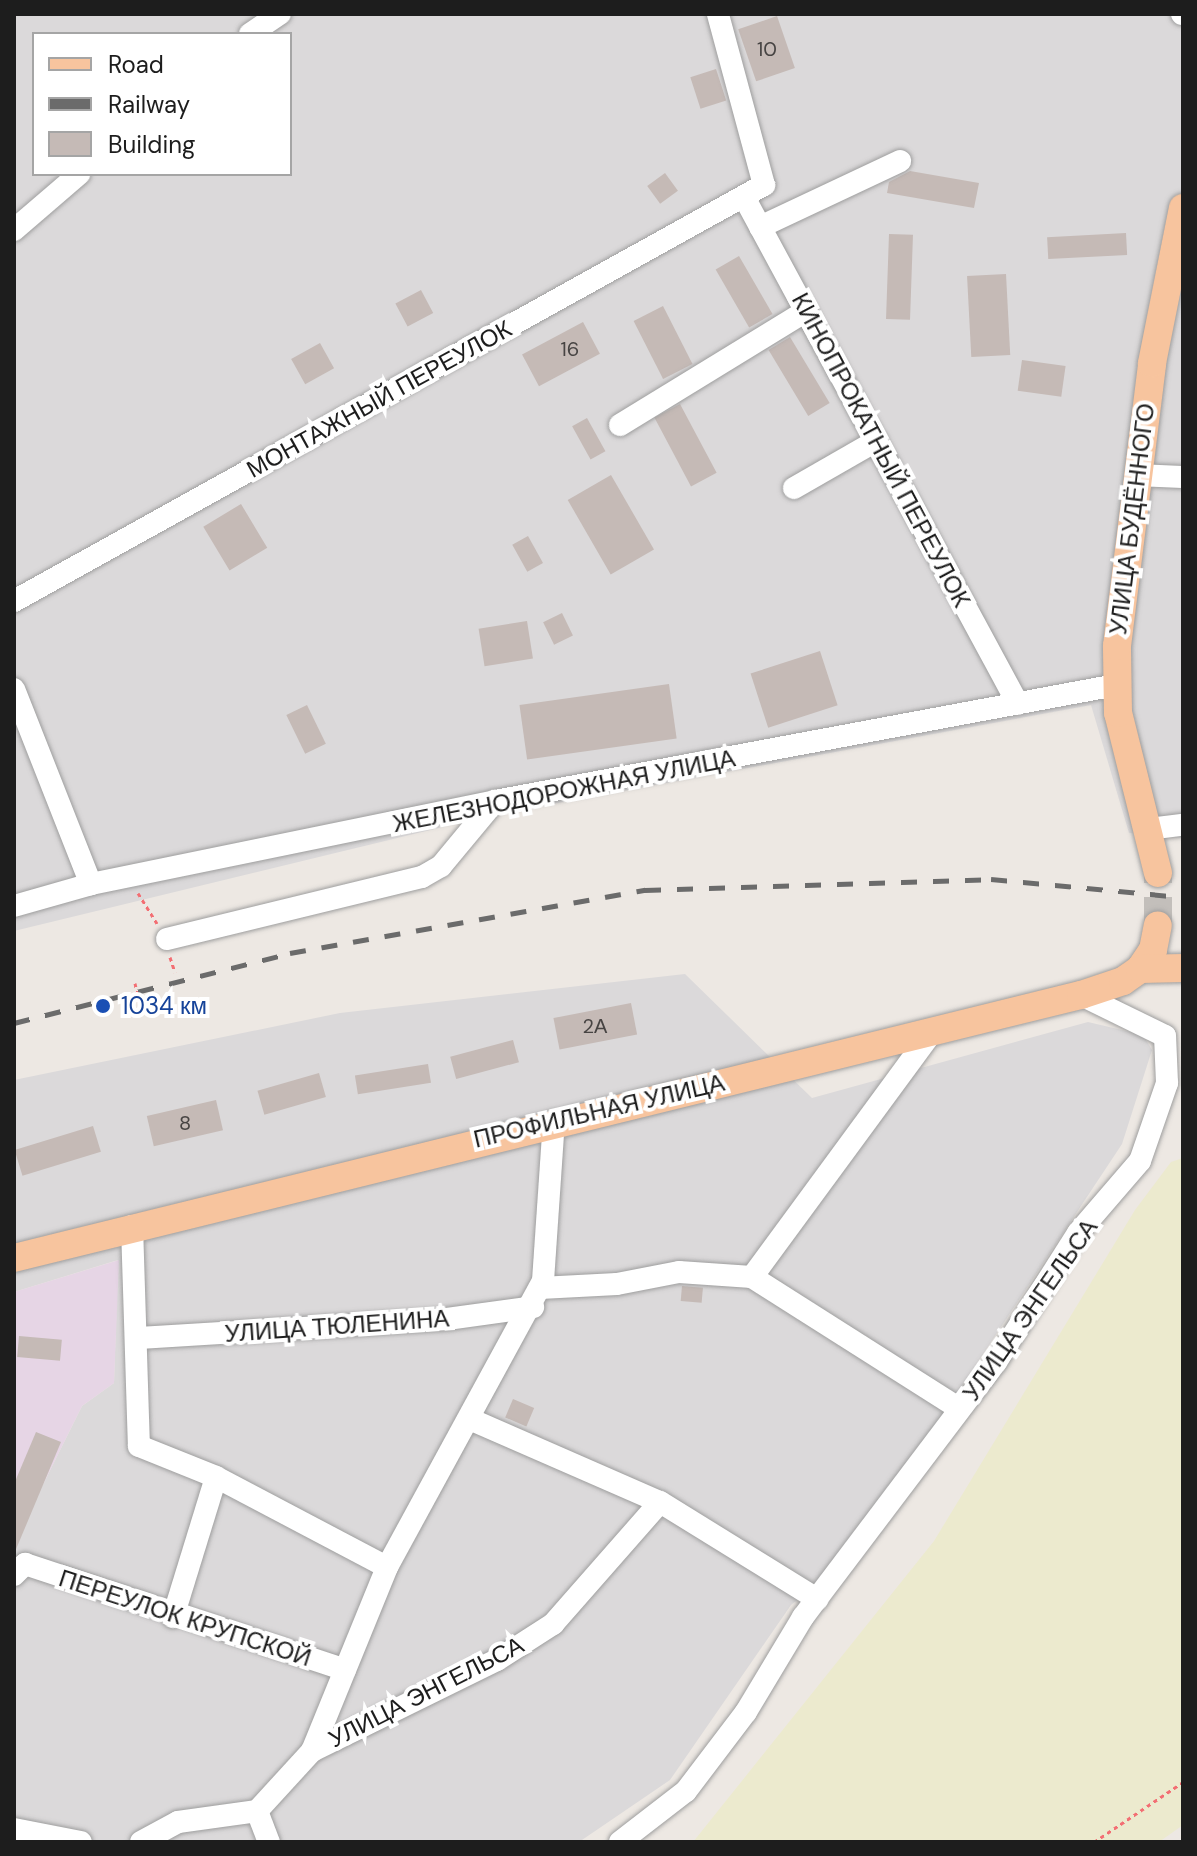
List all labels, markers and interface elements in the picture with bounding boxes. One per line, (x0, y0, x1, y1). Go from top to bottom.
legend (32, 32, 292, 176)
house number: 10 (757, 37, 777, 61)
text: Road (108, 49, 164, 80)
text: Railway (108, 89, 190, 120)
text: Building (108, 129, 195, 160)
street label: КИНОПРОКАТНЫЙ ПЕРЕУЛОК (786, 288, 976, 612)
street label: МОНТАЖНЫЙ ПЕРЕУЛОК (242, 314, 516, 484)
house number: 16 (561, 337, 579, 361)
street label: УЛИЦА БУДЁННОГО (1104, 402, 1160, 636)
street label: ЖЕЛЕЗНОДОРОЖНАЯ УЛИЦА (390, 744, 738, 838)
place label: 1034 км (121, 992, 207, 1020)
marker: 1034 км (92, 995, 114, 1017)
house number: 2А (583, 1014, 607, 1038)
street label: ПРОФИЛЬНАЯ УЛИЦА (471, 1068, 727, 1154)
house number: 8 (179, 1111, 191, 1135)
street label: УЛИЦА ЭНГЕЛЬСА (957, 1214, 1103, 1406)
street label: УЛИЦА ТЮЛЕНИНА (224, 1304, 450, 1348)
street label: ПЕРЕУЛОК КРУПСКОЙ (55, 1564, 315, 1672)
street label: УЛИЦА ЭНГЕЛЬСА (324, 1630, 528, 1754)

